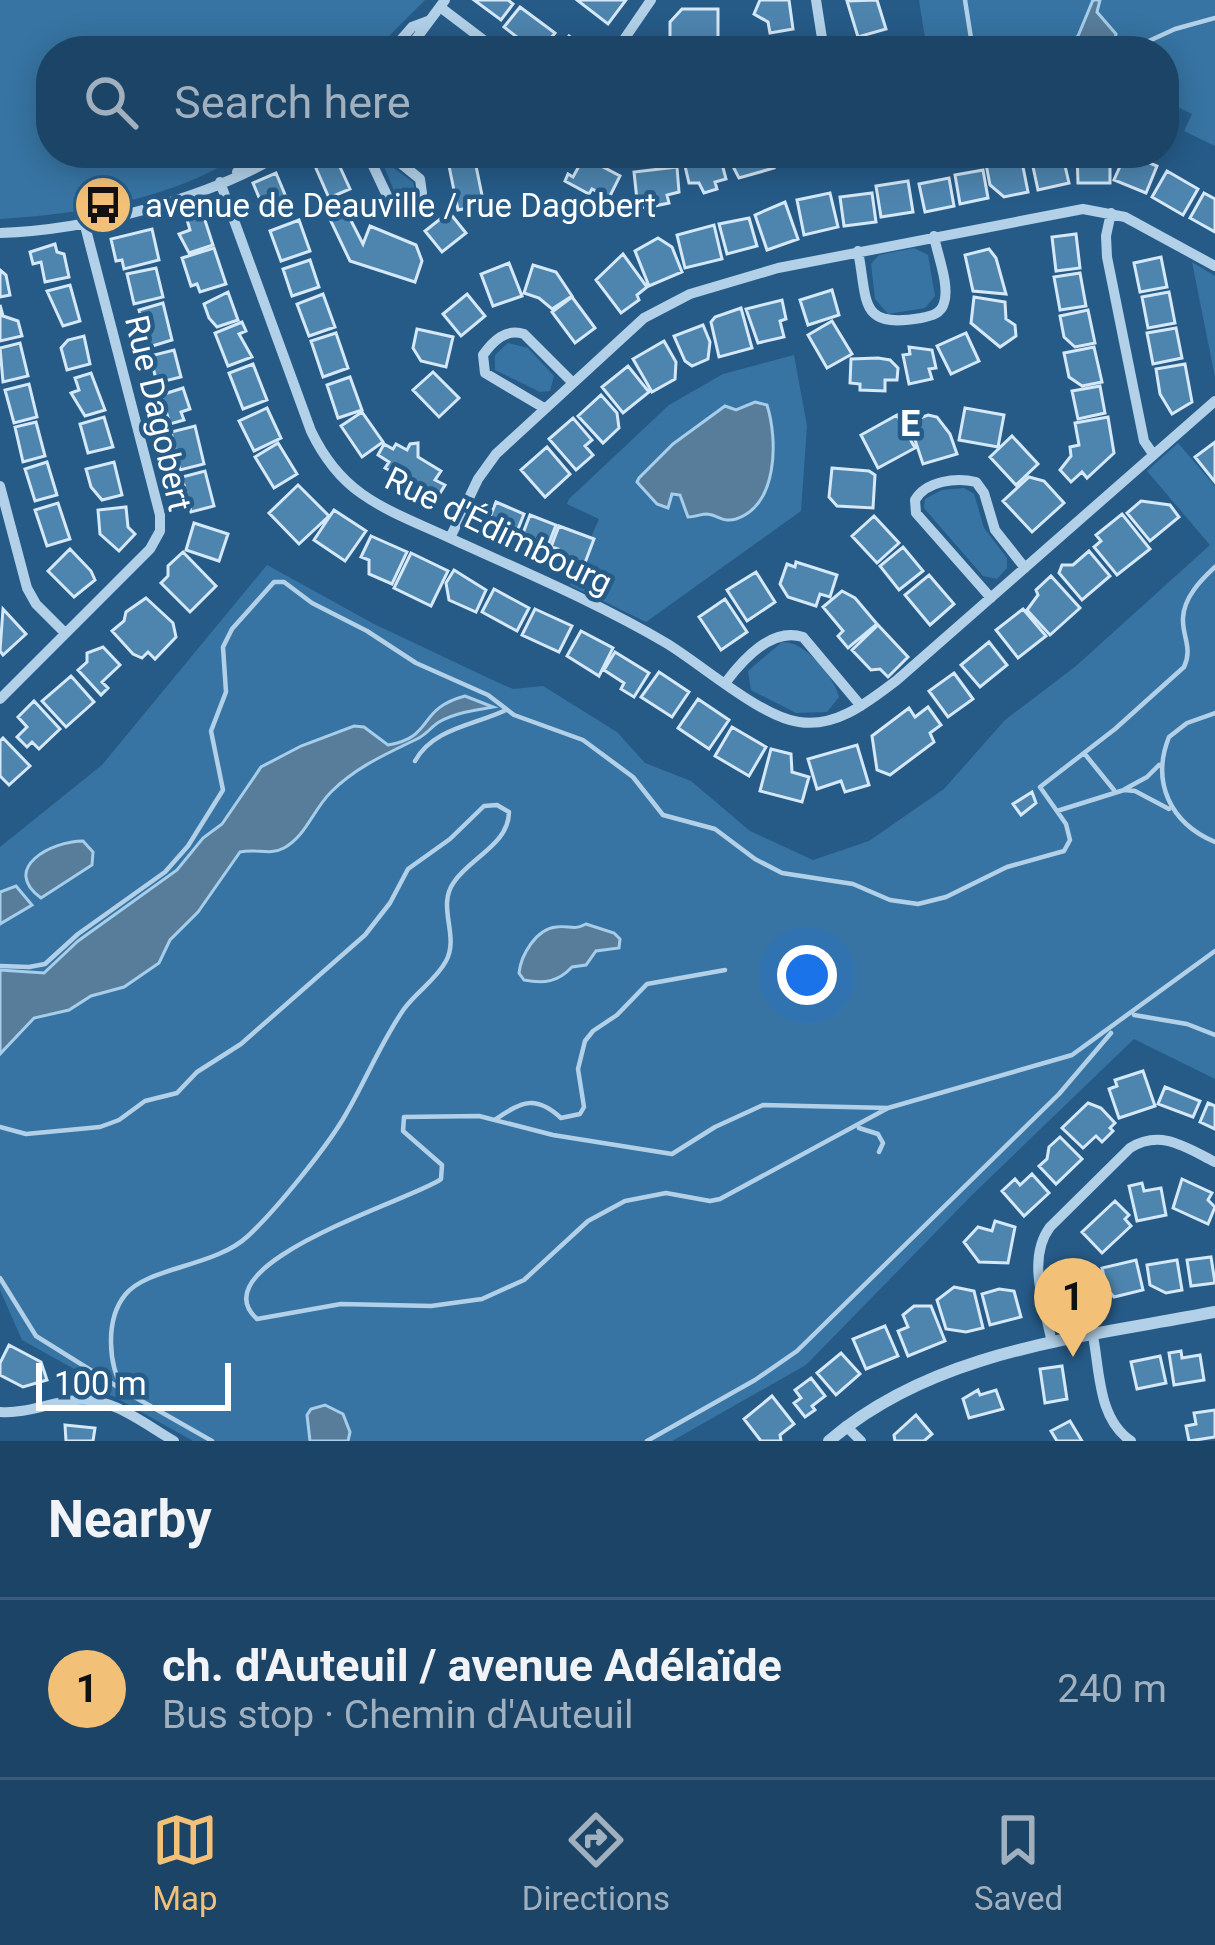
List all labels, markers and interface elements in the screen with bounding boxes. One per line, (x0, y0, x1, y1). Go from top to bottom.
search box (36, 36, 1179, 168)
icon: search (78, 69, 144, 135)
text: Search here (174, 76, 411, 129)
bus stop icon: avenue de Deauville / rue Dagobert (72, 174, 134, 236)
place label: avenue de Deauville / rue Dagobert (145, 186, 656, 225)
street label: Rue Dagobert (117, 311, 200, 515)
district label: E (900, 403, 920, 445)
street label: Rue d'Édimbourg (379, 459, 619, 602)
your location (777, 945, 837, 1005)
pin: 1 (1034, 1258, 1112, 1357)
scale bar (36, 1357, 231, 1410)
text: 100 m (54, 1364, 147, 1403)
text: Nearby (48, 1490, 212, 1549)
text: ch. d'Auteuil / avenue Adélaïde (162, 1639, 782, 1692)
text: 1 (76, 1666, 98, 1712)
text: 240 m (1057, 1666, 1167, 1712)
text: Bus stop · Chemin d'Auteuil (162, 1692, 633, 1738)
tab: Map (152, 1807, 218, 1918)
tab: Directions (522, 1807, 670, 1918)
tab: Saved (974, 1807, 1063, 1918)

